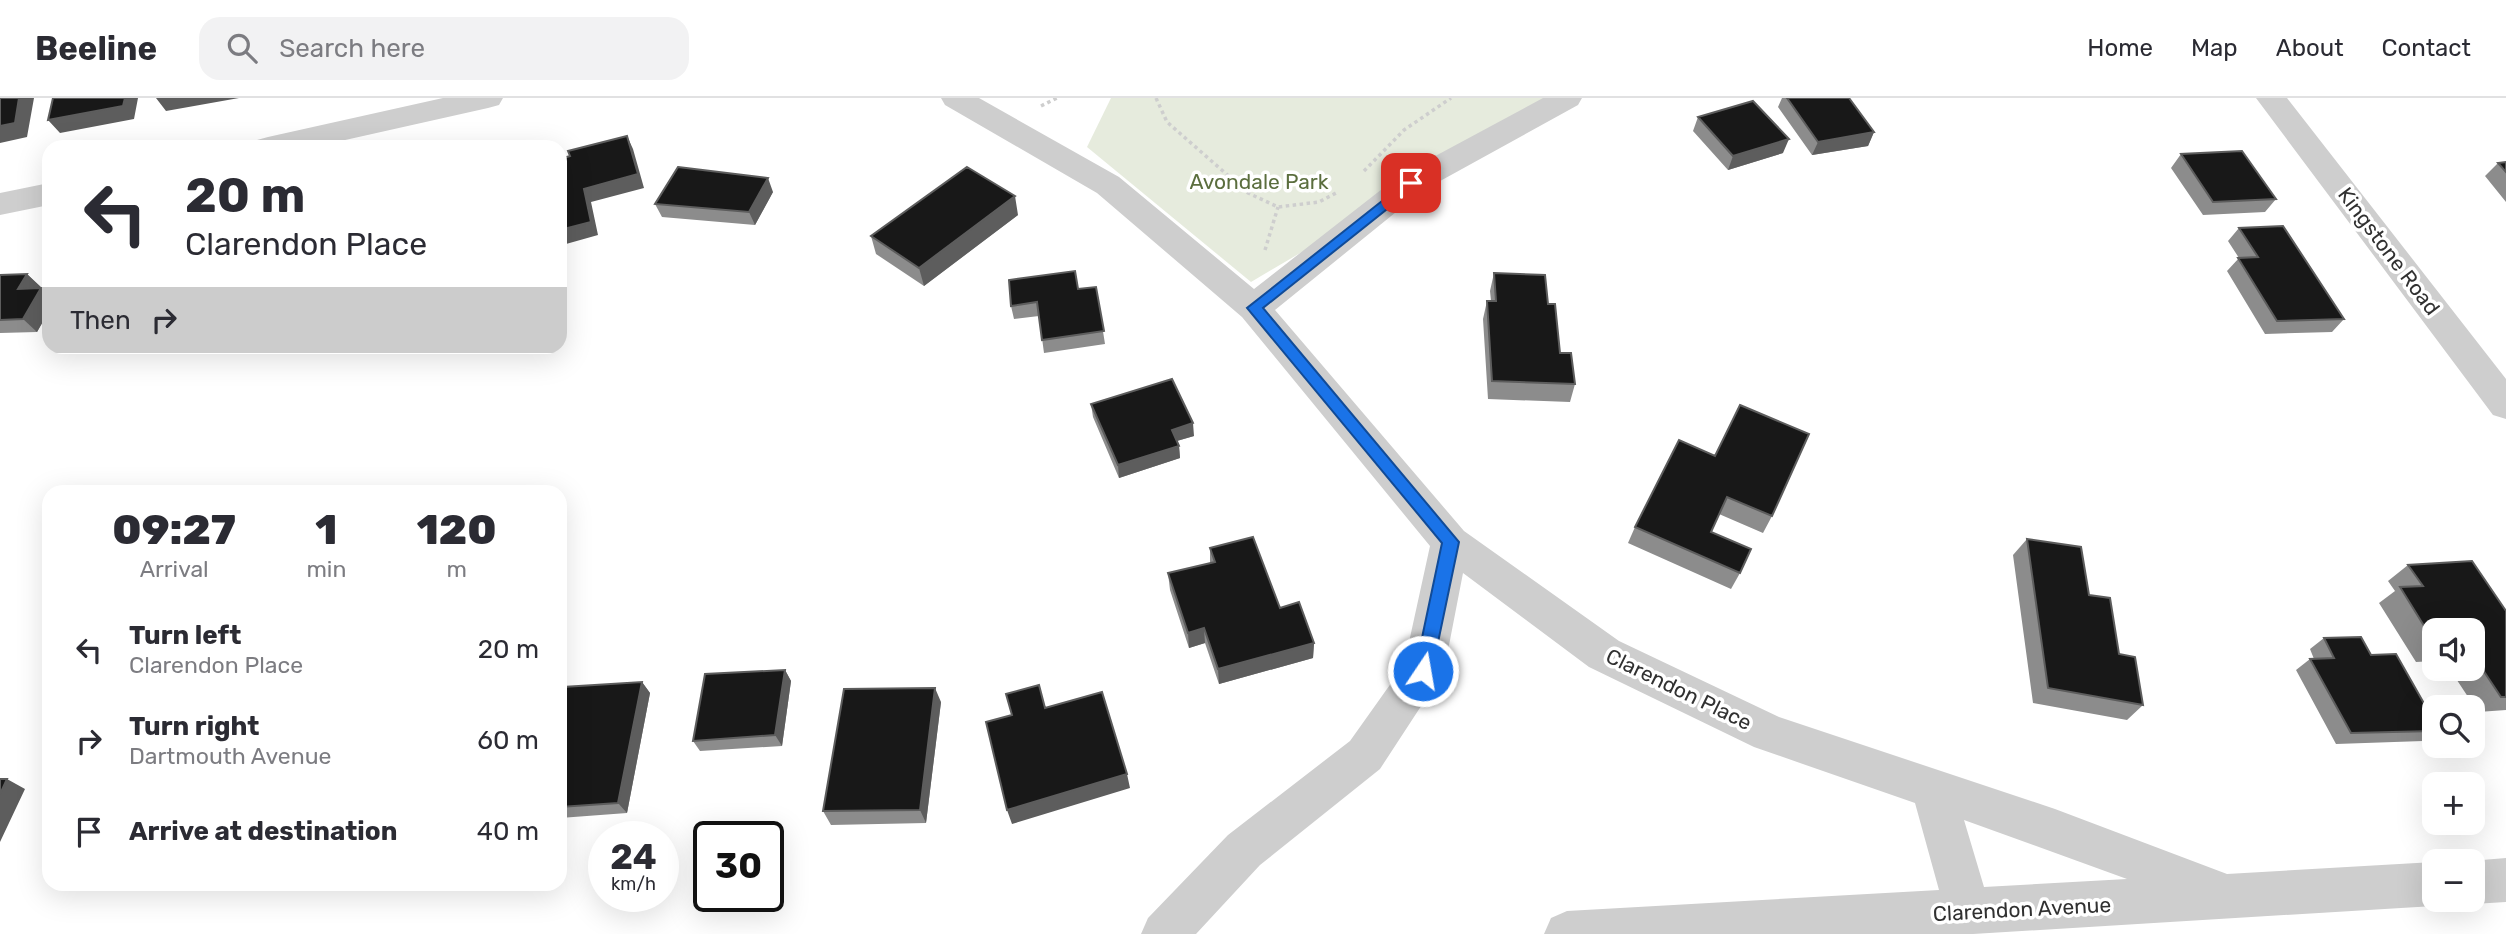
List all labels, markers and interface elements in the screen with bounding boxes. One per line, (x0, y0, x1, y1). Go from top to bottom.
search box (199, 17, 689, 80)
text: Beeline (35, 29, 157, 68)
icon: search (223, 29, 261, 67)
text: Search here (279, 33, 425, 64)
text: Home (2087, 34, 2153, 62)
text: Map (2191, 34, 2238, 62)
text: About (2276, 34, 2344, 62)
text: Contact (2382, 34, 2471, 62)
pin (1381, 153, 1441, 213)
icon: arrive (1392, 164, 1430, 202)
text: 20 m (185, 166, 306, 224)
icon: left (70, 168, 161, 259)
park label: Avondale Park (1189, 169, 1329, 194)
street label: Kingstone Road (2333, 182, 2445, 320)
text: Clarendon Place (185, 225, 427, 263)
icon: right (145, 301, 183, 339)
text: Then (70, 305, 131, 336)
text: 09:27 (112, 505, 236, 555)
text: 1 (315, 505, 337, 555)
text: 120 (417, 505, 497, 555)
text: Arrival (140, 555, 209, 583)
text: min (306, 555, 346, 583)
text: m (446, 555, 467, 583)
map controls (2422, 618, 2485, 912)
button: sound (2422, 618, 2485, 681)
text: Turn left (129, 620, 241, 651)
icon: left (70, 631, 108, 669)
text: 20 m (478, 634, 539, 665)
position arrow (1386, 634, 1460, 708)
street label: Clarendon Place (1602, 643, 1756, 735)
text: Clarendon Place (129, 651, 303, 679)
button: search (2422, 695, 2485, 758)
text: Turn right (129, 711, 259, 742)
icon: right (70, 722, 108, 760)
text: 60 m (477, 725, 539, 756)
text: Dartmouth Avenue (129, 742, 331, 770)
button: + (2422, 772, 2485, 835)
icon: arrive (70, 813, 108, 851)
text: Arrive at destination (129, 816, 397, 847)
text: 40 m (477, 816, 539, 847)
speed limit sign: 30 (693, 821, 784, 912)
text: 24 (610, 836, 657, 878)
button: − (2422, 849, 2485, 912)
text: km/h (611, 873, 656, 895)
street label: Clarendon Avenue (1932, 892, 2112, 926)

